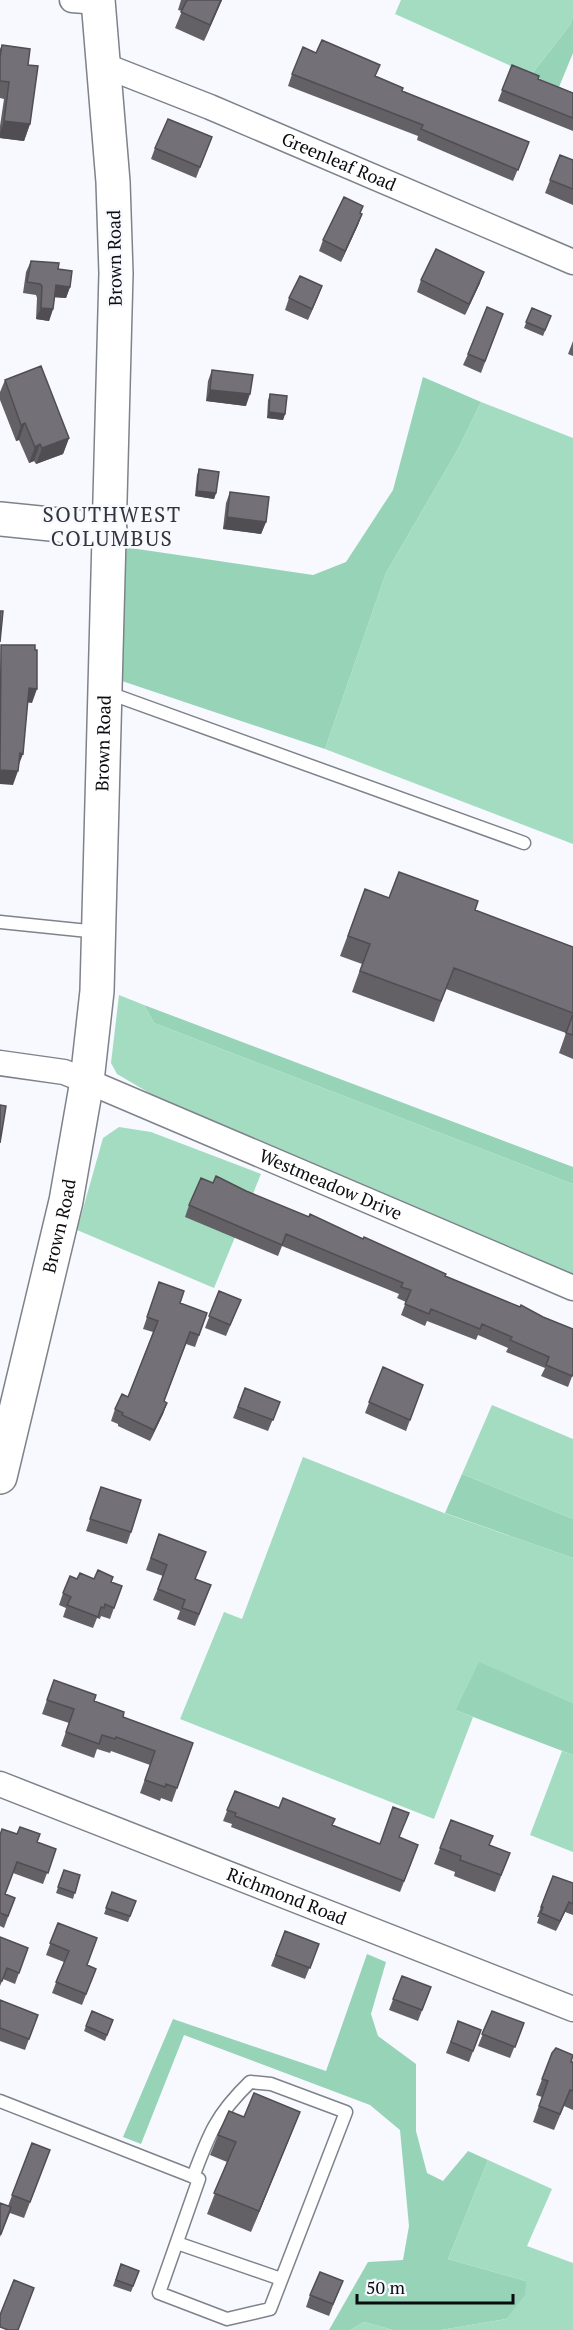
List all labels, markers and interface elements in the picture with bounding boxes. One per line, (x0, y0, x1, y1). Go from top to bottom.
street label: Greenleaf Road (278, 126, 400, 196)
street label: Brown Road (101, 210, 127, 306)
district label: SOUTHWEST COLUMBUS (43, 500, 181, 552)
street label: Brown Road (89, 695, 116, 792)
street label: Westmeadow Drive (256, 1143, 406, 1225)
street label: Brown Road (36, 1177, 81, 1275)
street label: Richmond Road (224, 1861, 350, 1930)
scale bar (357, 2267, 513, 2305)
text: 50 m (366, 2275, 406, 2299)

